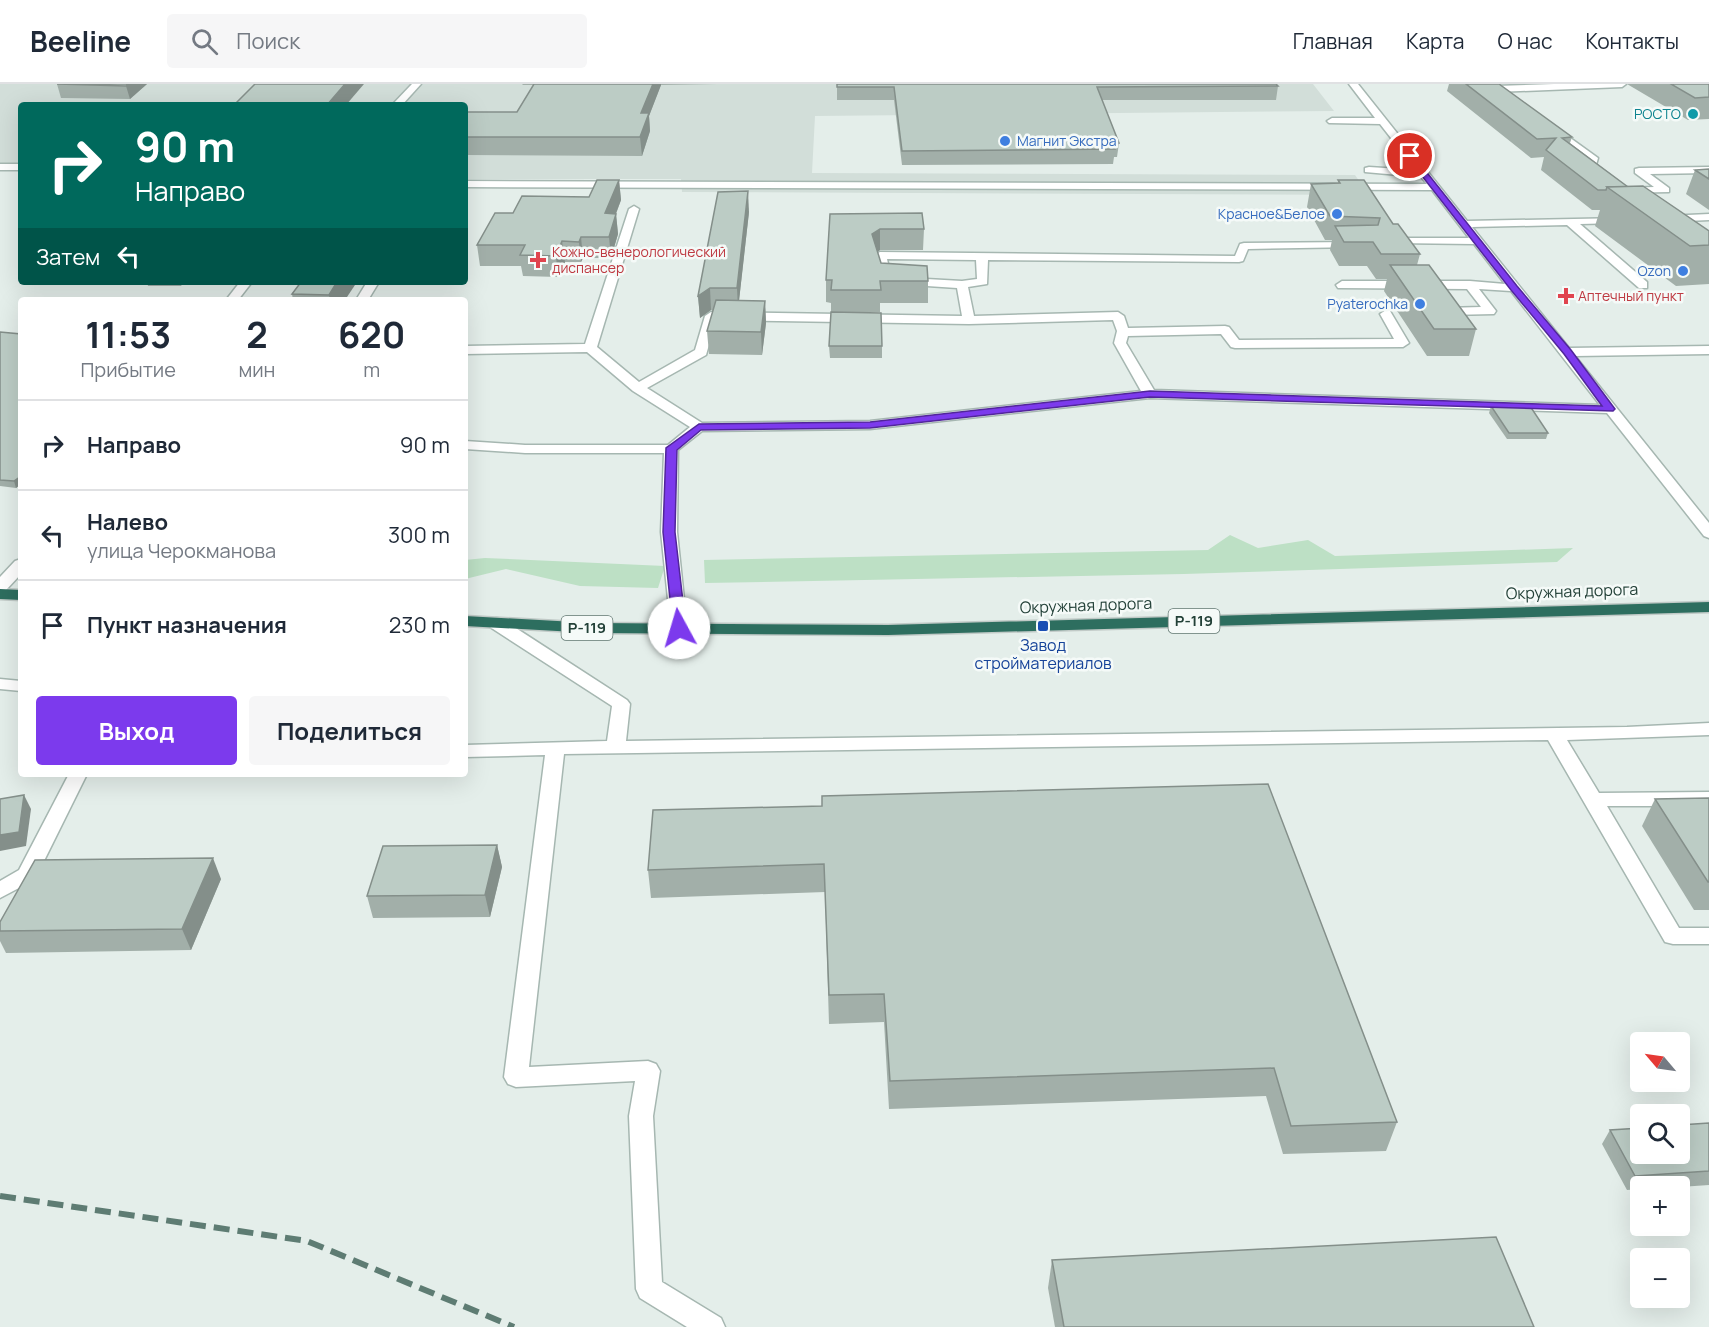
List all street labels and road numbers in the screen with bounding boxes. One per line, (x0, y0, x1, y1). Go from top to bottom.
street label: Окружная дорога (1505, 578, 1639, 604)
street label: Окружная дорога (1019, 592, 1153, 618)
road number: Р-119 (1168, 609, 1220, 633)
road number: Р-119 (562, 616, 612, 640)

